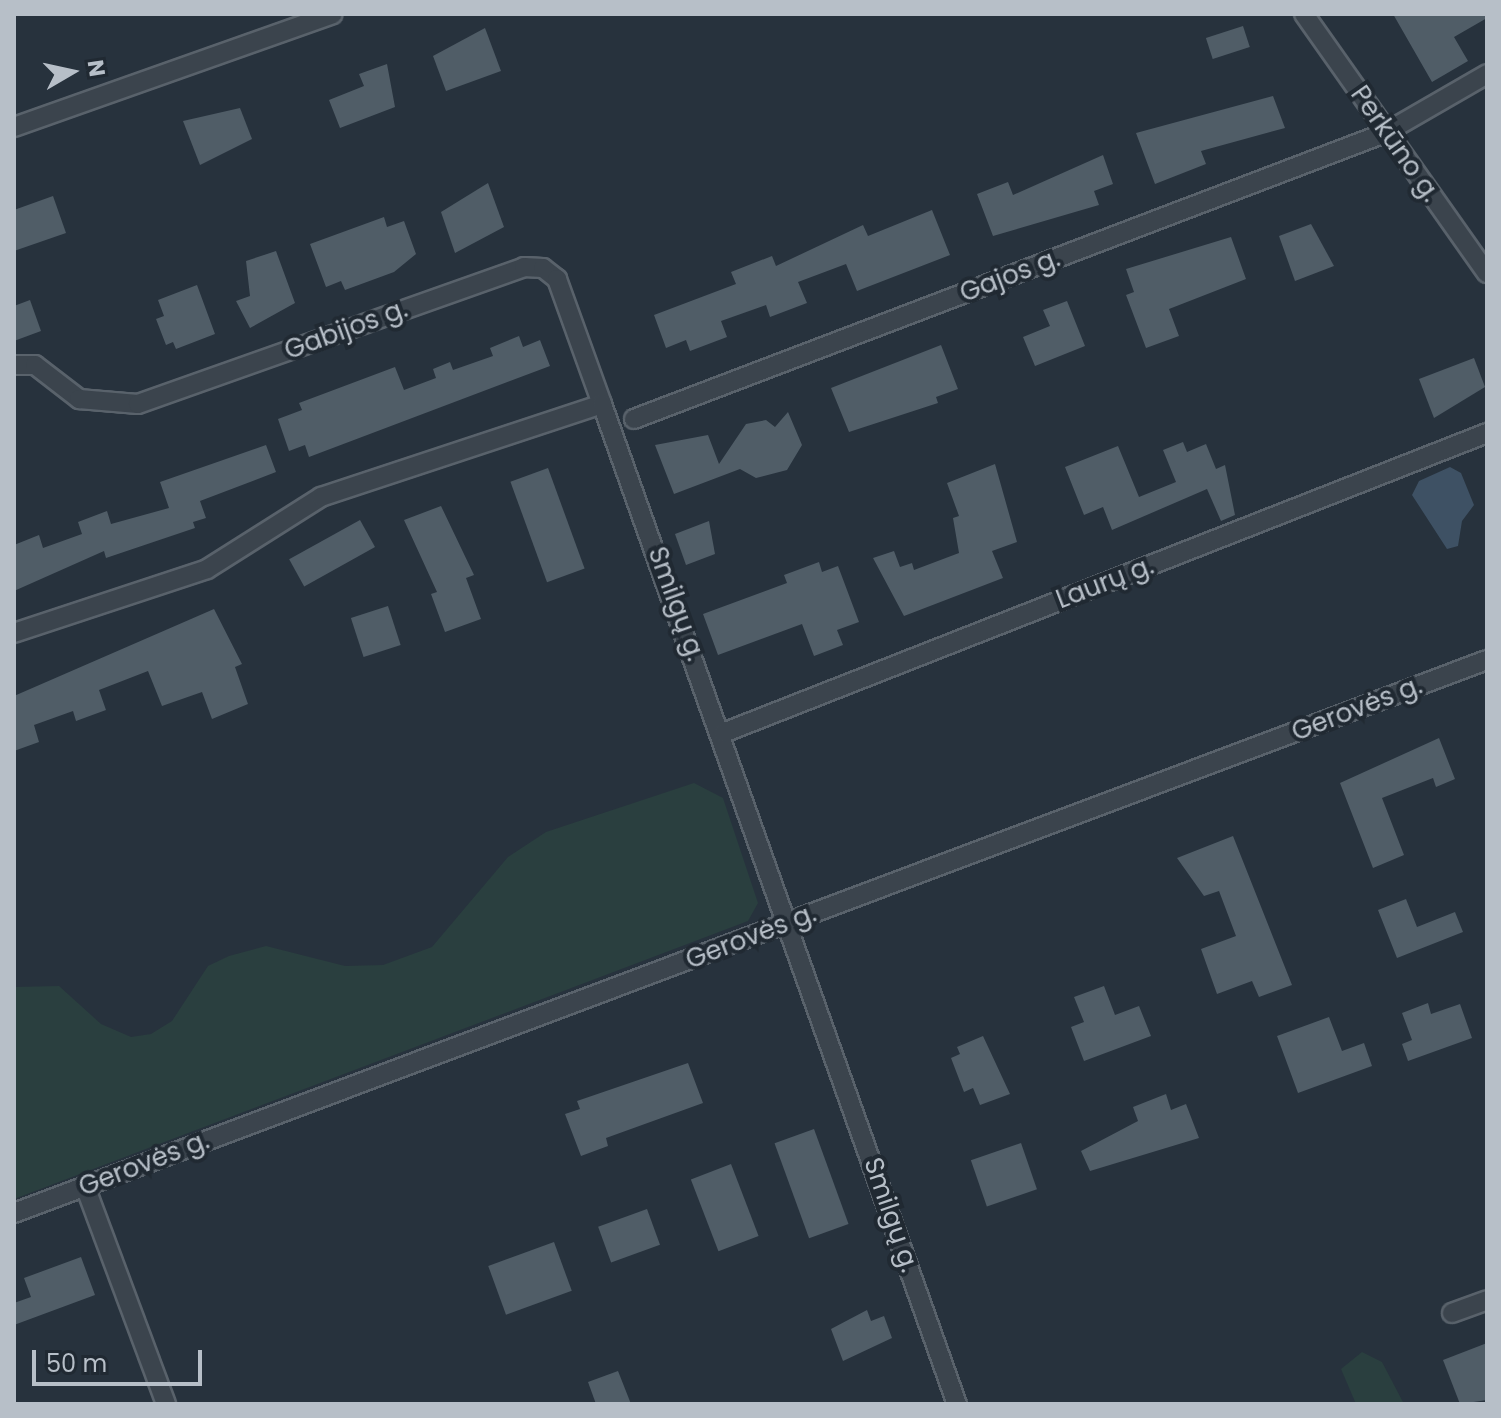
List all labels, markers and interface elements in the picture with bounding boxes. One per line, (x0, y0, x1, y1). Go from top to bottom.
north arrow (32, 32, 112, 112)
text: N (80, 58, 113, 79)
street label: Perkūno g. (1344, 80, 1446, 208)
street label: Gajos g. (956, 243, 1064, 309)
street label: Gabijos g. (280, 293, 412, 367)
street label: Smilgų g. (641, 543, 711, 665)
street label: Laurų g. (1052, 550, 1158, 616)
street label: Gerovės g. (1287, 670, 1427, 748)
street label: Gerovės g. (681, 898, 821, 976)
street label: Gerovės g. (74, 1125, 214, 1203)
street label: Smilgų g. (857, 1154, 925, 1276)
scale bar (36, 1334, 206, 1384)
text: 50 m (46, 1347, 107, 1380)

